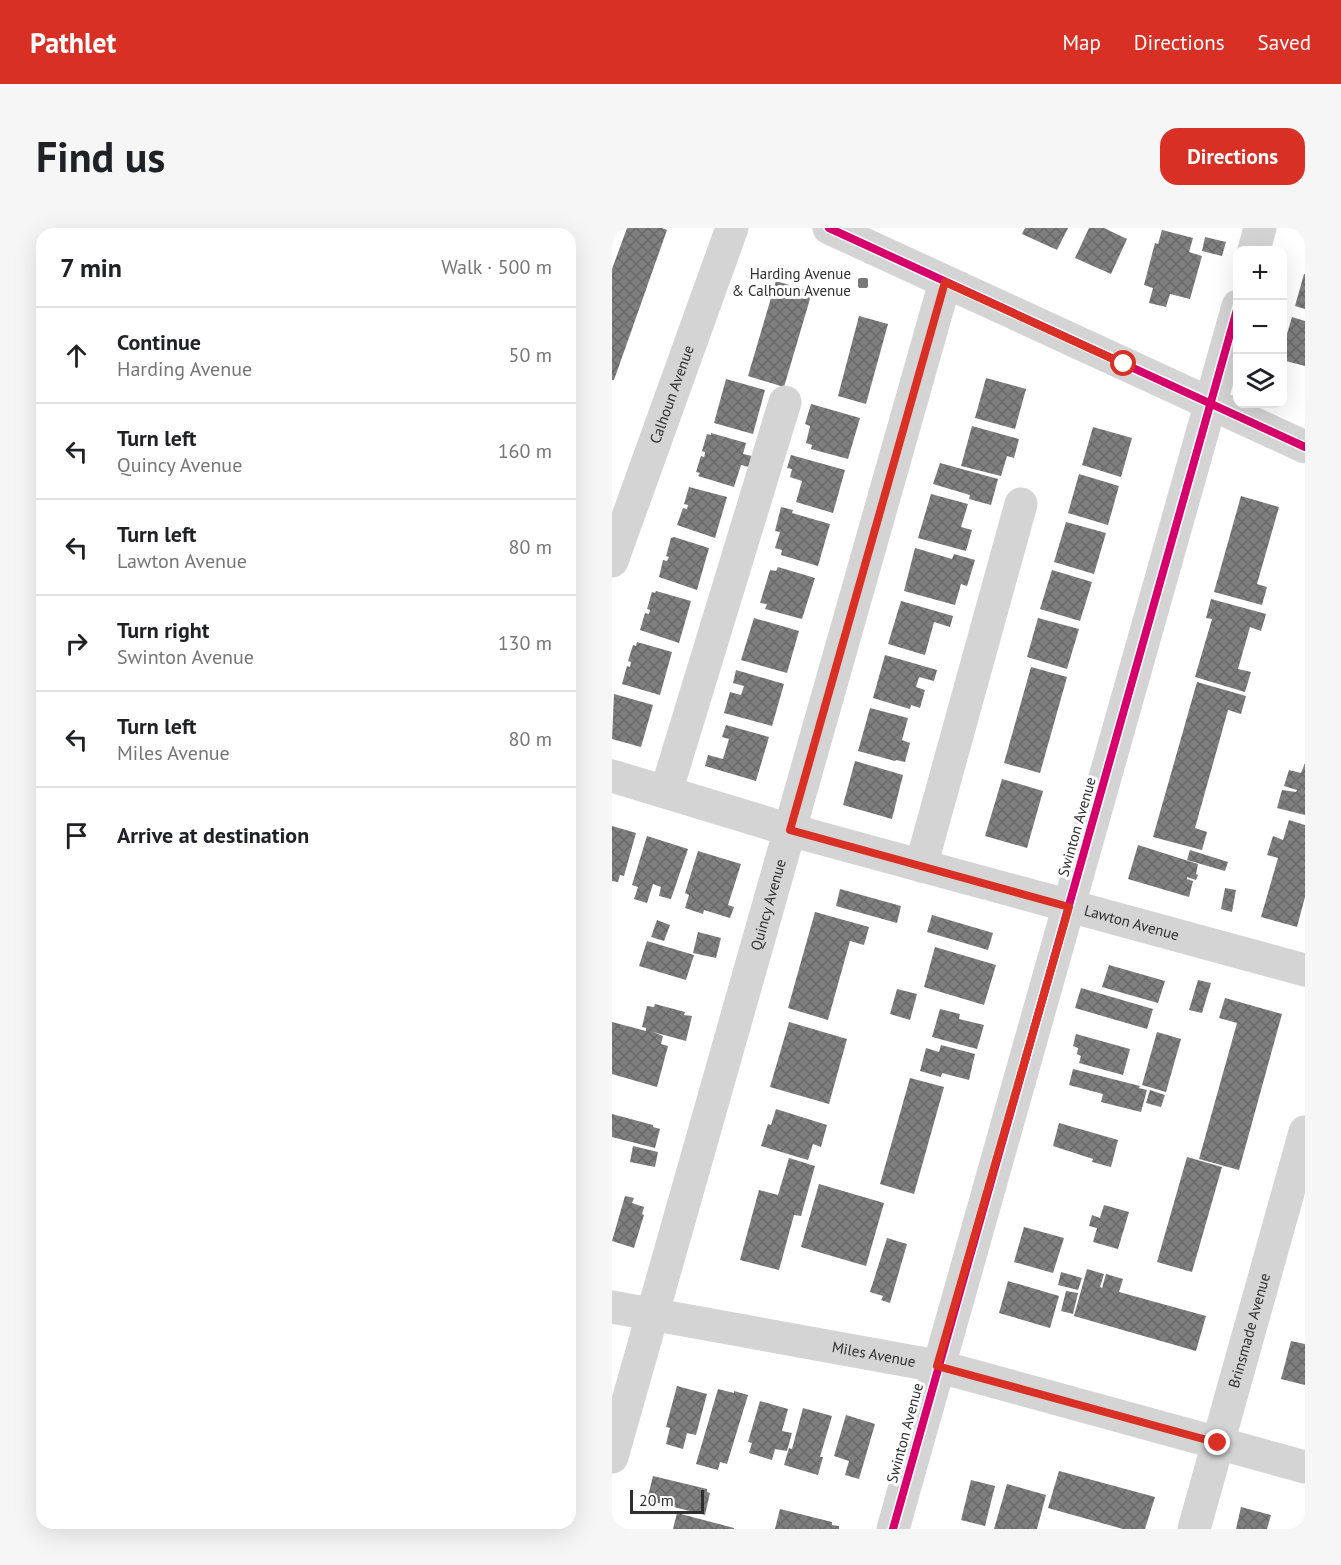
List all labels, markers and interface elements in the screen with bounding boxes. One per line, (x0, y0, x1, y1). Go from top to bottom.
text: Pathlet (30, 24, 116, 61)
text: Map (1062, 29, 1101, 56)
text: Directions (1134, 29, 1225, 56)
text: Saved (1258, 29, 1311, 56)
button: Directions (1160, 128, 1305, 185)
text: Find us (36, 129, 165, 184)
map controls (1233, 246, 1287, 408)
button: + (1233, 246, 1287, 300)
text: 7 min (60, 251, 122, 284)
text: Walk · 500 m (441, 254, 552, 280)
place label: Harding Avenue & Calhoun Avenue (732, 264, 851, 300)
marker: Harding Avenue & Calhoun Avenue (856, 276, 870, 290)
button: − (1233, 300, 1287, 354)
text: Continue (117, 328, 201, 356)
icon: ahead (60, 339, 93, 372)
text: 50 m (509, 342, 552, 368)
street label: Calhoun Avenue (645, 343, 698, 446)
route start (1110, 350, 1136, 376)
button: layers (1233, 354, 1287, 408)
text: Harding Avenue (117, 356, 252, 382)
text: Turn left (117, 424, 197, 452)
icon: left (60, 435, 93, 468)
text: 160 m (498, 438, 552, 464)
text: Quincy Avenue (117, 452, 242, 478)
text: Turn left (117, 520, 197, 548)
icon: left (60, 531, 93, 564)
text: 80 m (509, 534, 552, 560)
text: Lawton Avenue (117, 548, 247, 574)
text: Turn right (117, 616, 209, 644)
icon: right (60, 627, 93, 660)
text: 130 m (498, 630, 552, 656)
text: Swinton Avenue (117, 644, 254, 670)
text: Turn left (117, 712, 197, 740)
icon: left (60, 723, 93, 756)
text: 80 m (509, 726, 552, 752)
text: Miles Avenue (117, 740, 230, 766)
street label: Swinton Avenue (1053, 775, 1100, 879)
icon: arrive (60, 819, 93, 852)
text: Arrive at destination (117, 821, 309, 849)
street label: Quincy Avenue (746, 857, 790, 952)
street label: Lawton Avenue (1082, 900, 1181, 944)
street label: Brinsmade Avenue (1224, 1271, 1274, 1390)
street label: Miles Avenue (830, 1337, 917, 1371)
street label: Swinton Avenue (882, 1381, 927, 1485)
route end (1204, 1429, 1230, 1455)
scale bar (630, 1487, 704, 1514)
text: 20 m (639, 1490, 674, 1510)

